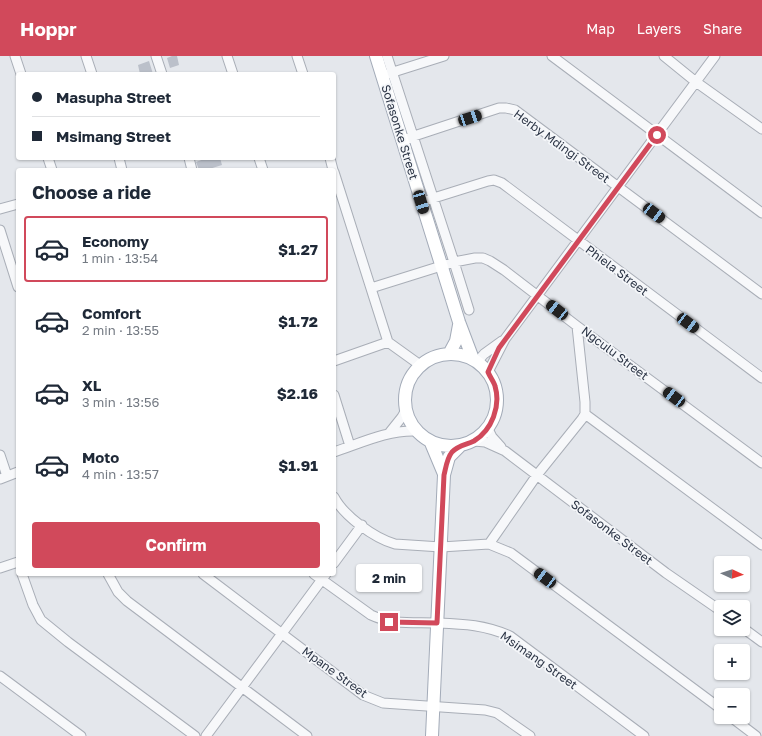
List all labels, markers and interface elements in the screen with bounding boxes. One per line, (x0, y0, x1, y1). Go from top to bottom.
text: Hoppr (20, 17, 77, 40)
text: Map (586, 20, 615, 37)
text: Layers (637, 20, 681, 37)
text: Share (703, 20, 742, 37)
street label: Sofasonke Street (378, 83, 422, 182)
text: Masupha Street (56, 88, 171, 106)
street label: Herby Mdingi Street (511, 106, 613, 186)
car (457, 109, 483, 127)
route start (648, 126, 666, 144)
text: Msimang Street (56, 127, 171, 145)
text: Choose a ride (32, 181, 151, 203)
car (412, 189, 430, 215)
car (641, 201, 667, 225)
icon: car (34, 231, 70, 267)
text: Economy (82, 232, 149, 250)
text: $1.27 (278, 240, 318, 258)
street label: Phiela Street (583, 242, 651, 299)
text: 1 min · 13:54 (82, 250, 158, 266)
car (544, 298, 570, 322)
icon: car (34, 303, 70, 339)
text: Comfort (82, 304, 141, 322)
car (675, 311, 701, 335)
text: $1.72 (278, 312, 318, 330)
text: 2 min · 13:55 (82, 322, 159, 338)
street label: Ngculu Street (579, 323, 652, 383)
icon: car (34, 375, 70, 411)
text: XL (82, 376, 101, 394)
text: $2.16 (277, 384, 318, 402)
car (661, 385, 687, 409)
text: 3 min · 13:56 (82, 394, 159, 410)
icon: car (34, 447, 70, 483)
text: Moto (82, 448, 119, 466)
text: $1.91 (278, 456, 318, 474)
text: 4 min · 13:57 (82, 466, 159, 482)
street label: Sofasonke Street (568, 496, 656, 568)
button: Confirm (32, 522, 320, 568)
north arrow (714, 556, 750, 592)
map controls (714, 556, 750, 724)
callout: 2 min (356, 564, 422, 592)
car (532, 566, 558, 590)
text: 2 min (372, 570, 406, 586)
button: layers (714, 600, 750, 636)
route end (380, 613, 398, 631)
street label: Msimang Street (498, 628, 581, 692)
street label: Mpane Street (299, 643, 371, 701)
button: + (714, 644, 750, 680)
button: − (714, 688, 750, 724)

